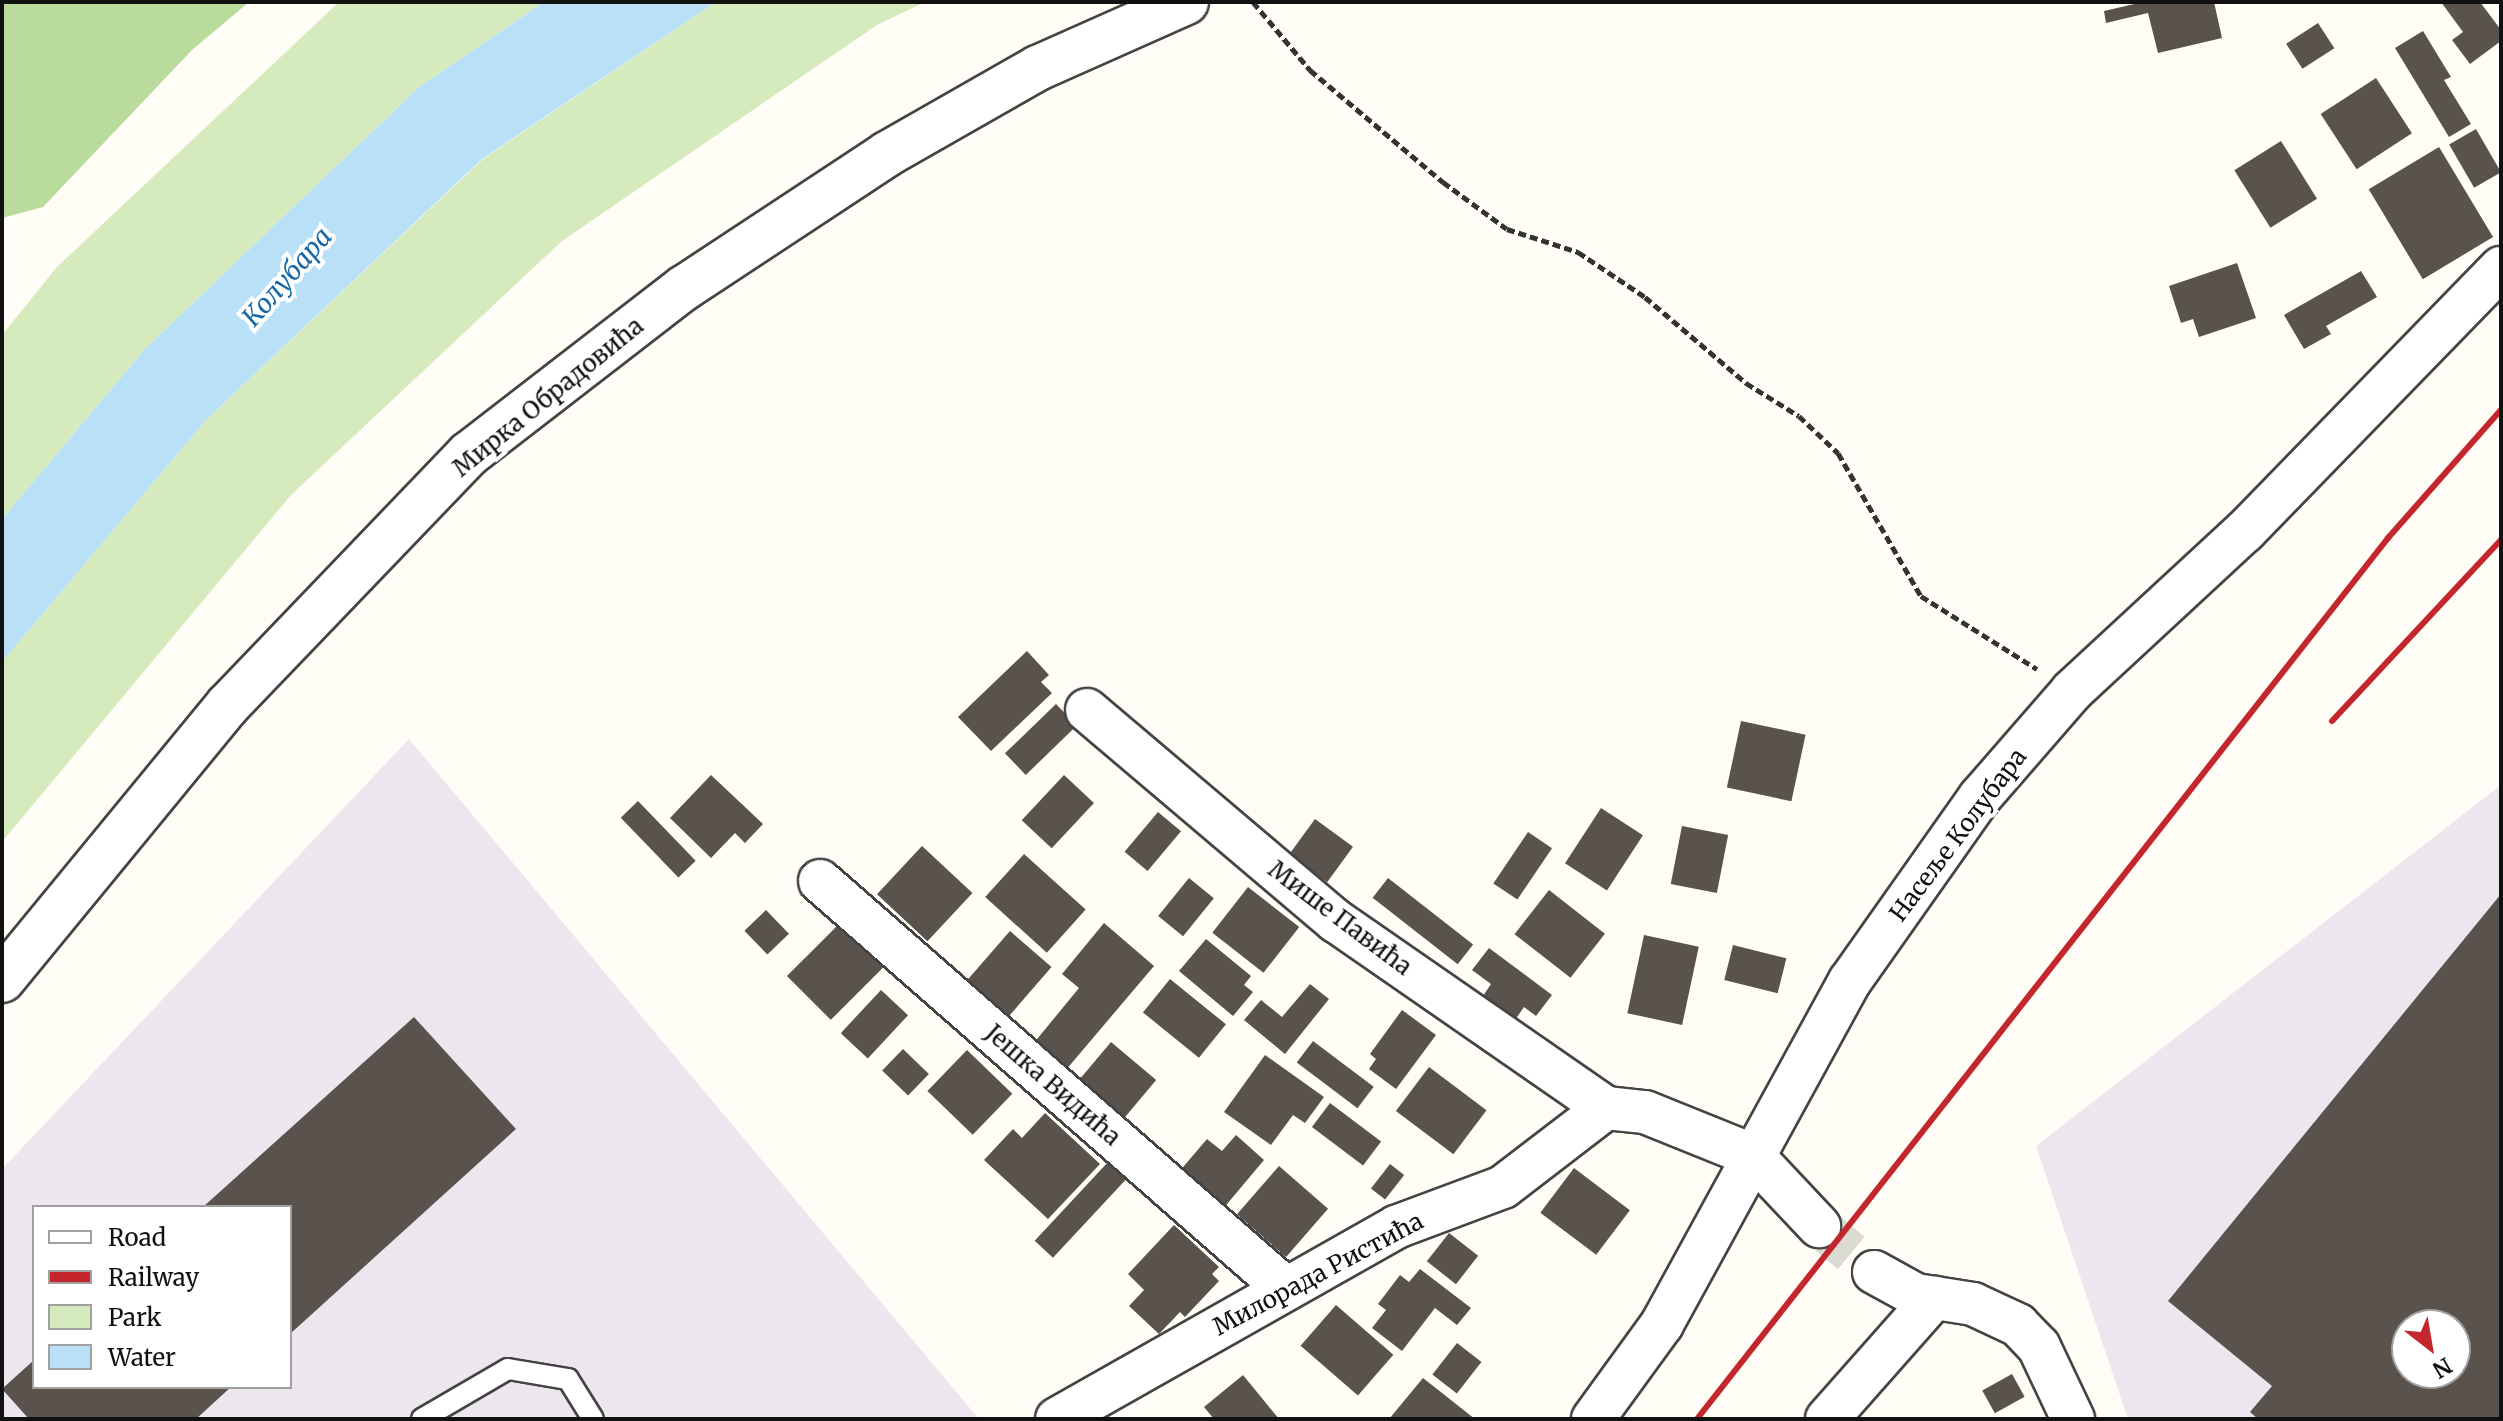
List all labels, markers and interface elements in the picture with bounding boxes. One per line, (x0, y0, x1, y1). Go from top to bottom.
water label: Колубара (236, 221, 338, 333)
street label: Мирка Обрадовића (447, 311, 649, 483)
street label: Насеље Колубара (1884, 743, 2032, 927)
street label: Мише Павића (1263, 855, 1417, 981)
street label: Јешка Видића (979, 1018, 1127, 1152)
legend (32, 1205, 292, 1389)
street label: Милорада Ристића (1208, 1206, 1428, 1342)
text: Road (108, 1222, 166, 1253)
text: Railway (108, 1262, 199, 1293)
text: Park (108, 1302, 161, 1333)
north arrow (2391, 1309, 2471, 1389)
text: Water (108, 1342, 176, 1373)
text: N (2428, 1351, 2457, 1384)

